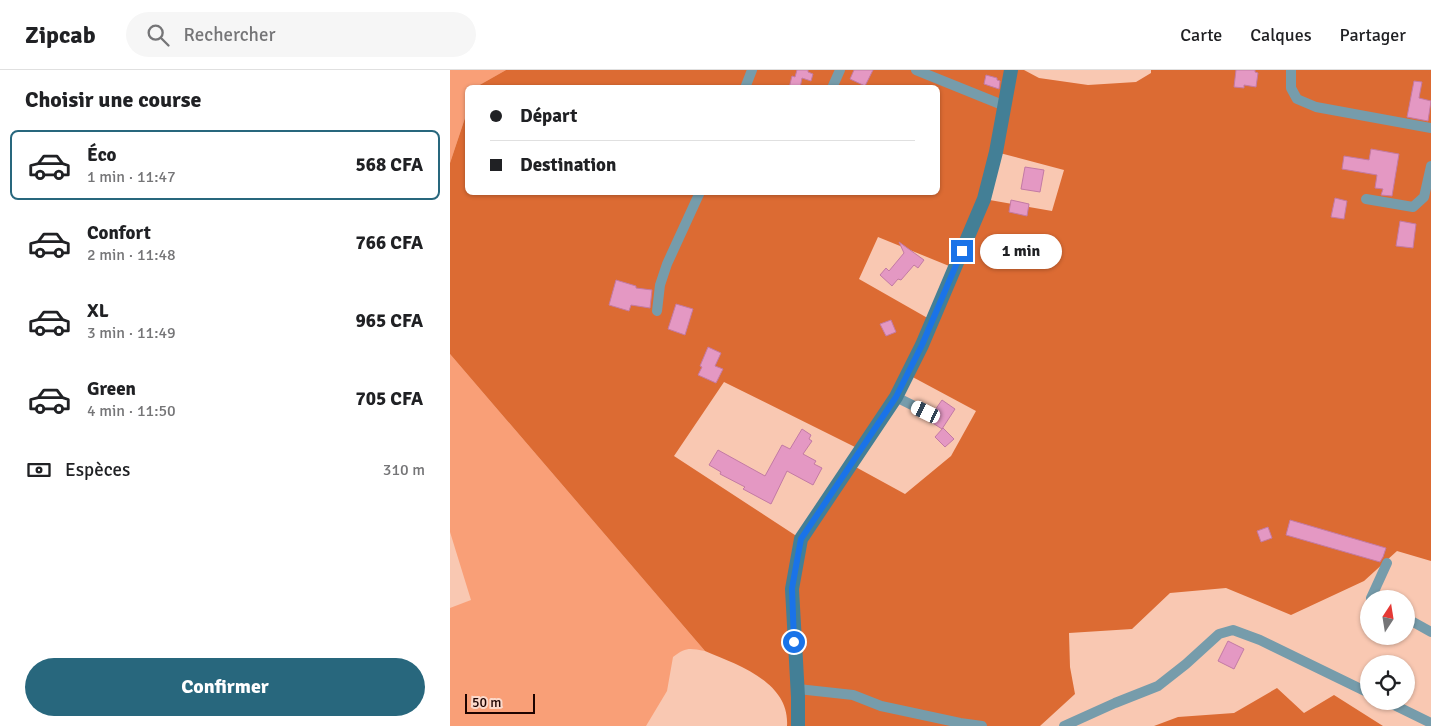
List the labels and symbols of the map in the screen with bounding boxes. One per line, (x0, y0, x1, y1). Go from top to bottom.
callout: 1 min (980, 234, 1062, 268)
route end (951, 240, 973, 262)
car (909, 399, 942, 425)
north arrow (1360, 590, 1415, 645)
route start (783, 631, 805, 653)
scale bar (465, 691, 535, 714)

